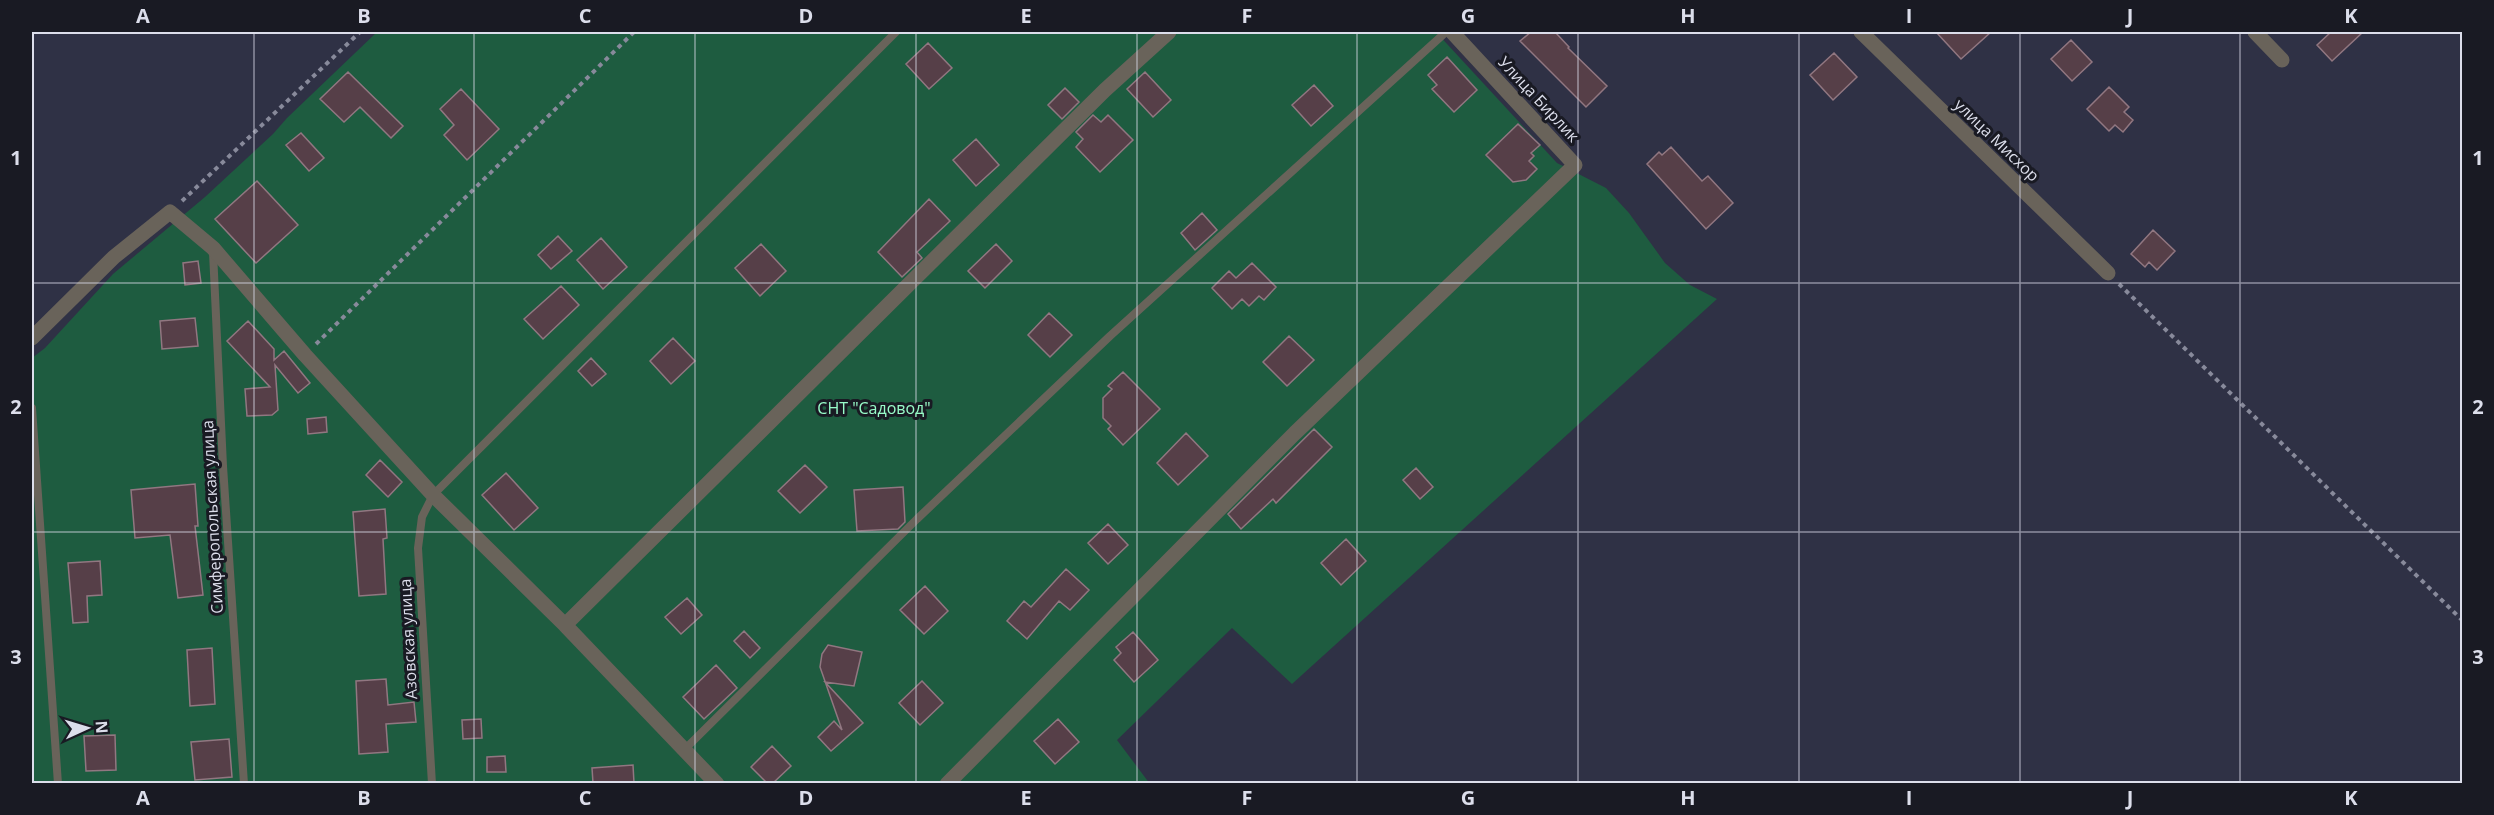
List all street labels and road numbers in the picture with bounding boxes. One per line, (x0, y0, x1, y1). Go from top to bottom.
street label: Улица Бирлик (1494, 51, 1585, 147)
street label: улица Мисхор (1950, 94, 2044, 186)
street label: Симферопольская улица (196, 420, 228, 614)
street label: Азовская улица (394, 578, 422, 700)

